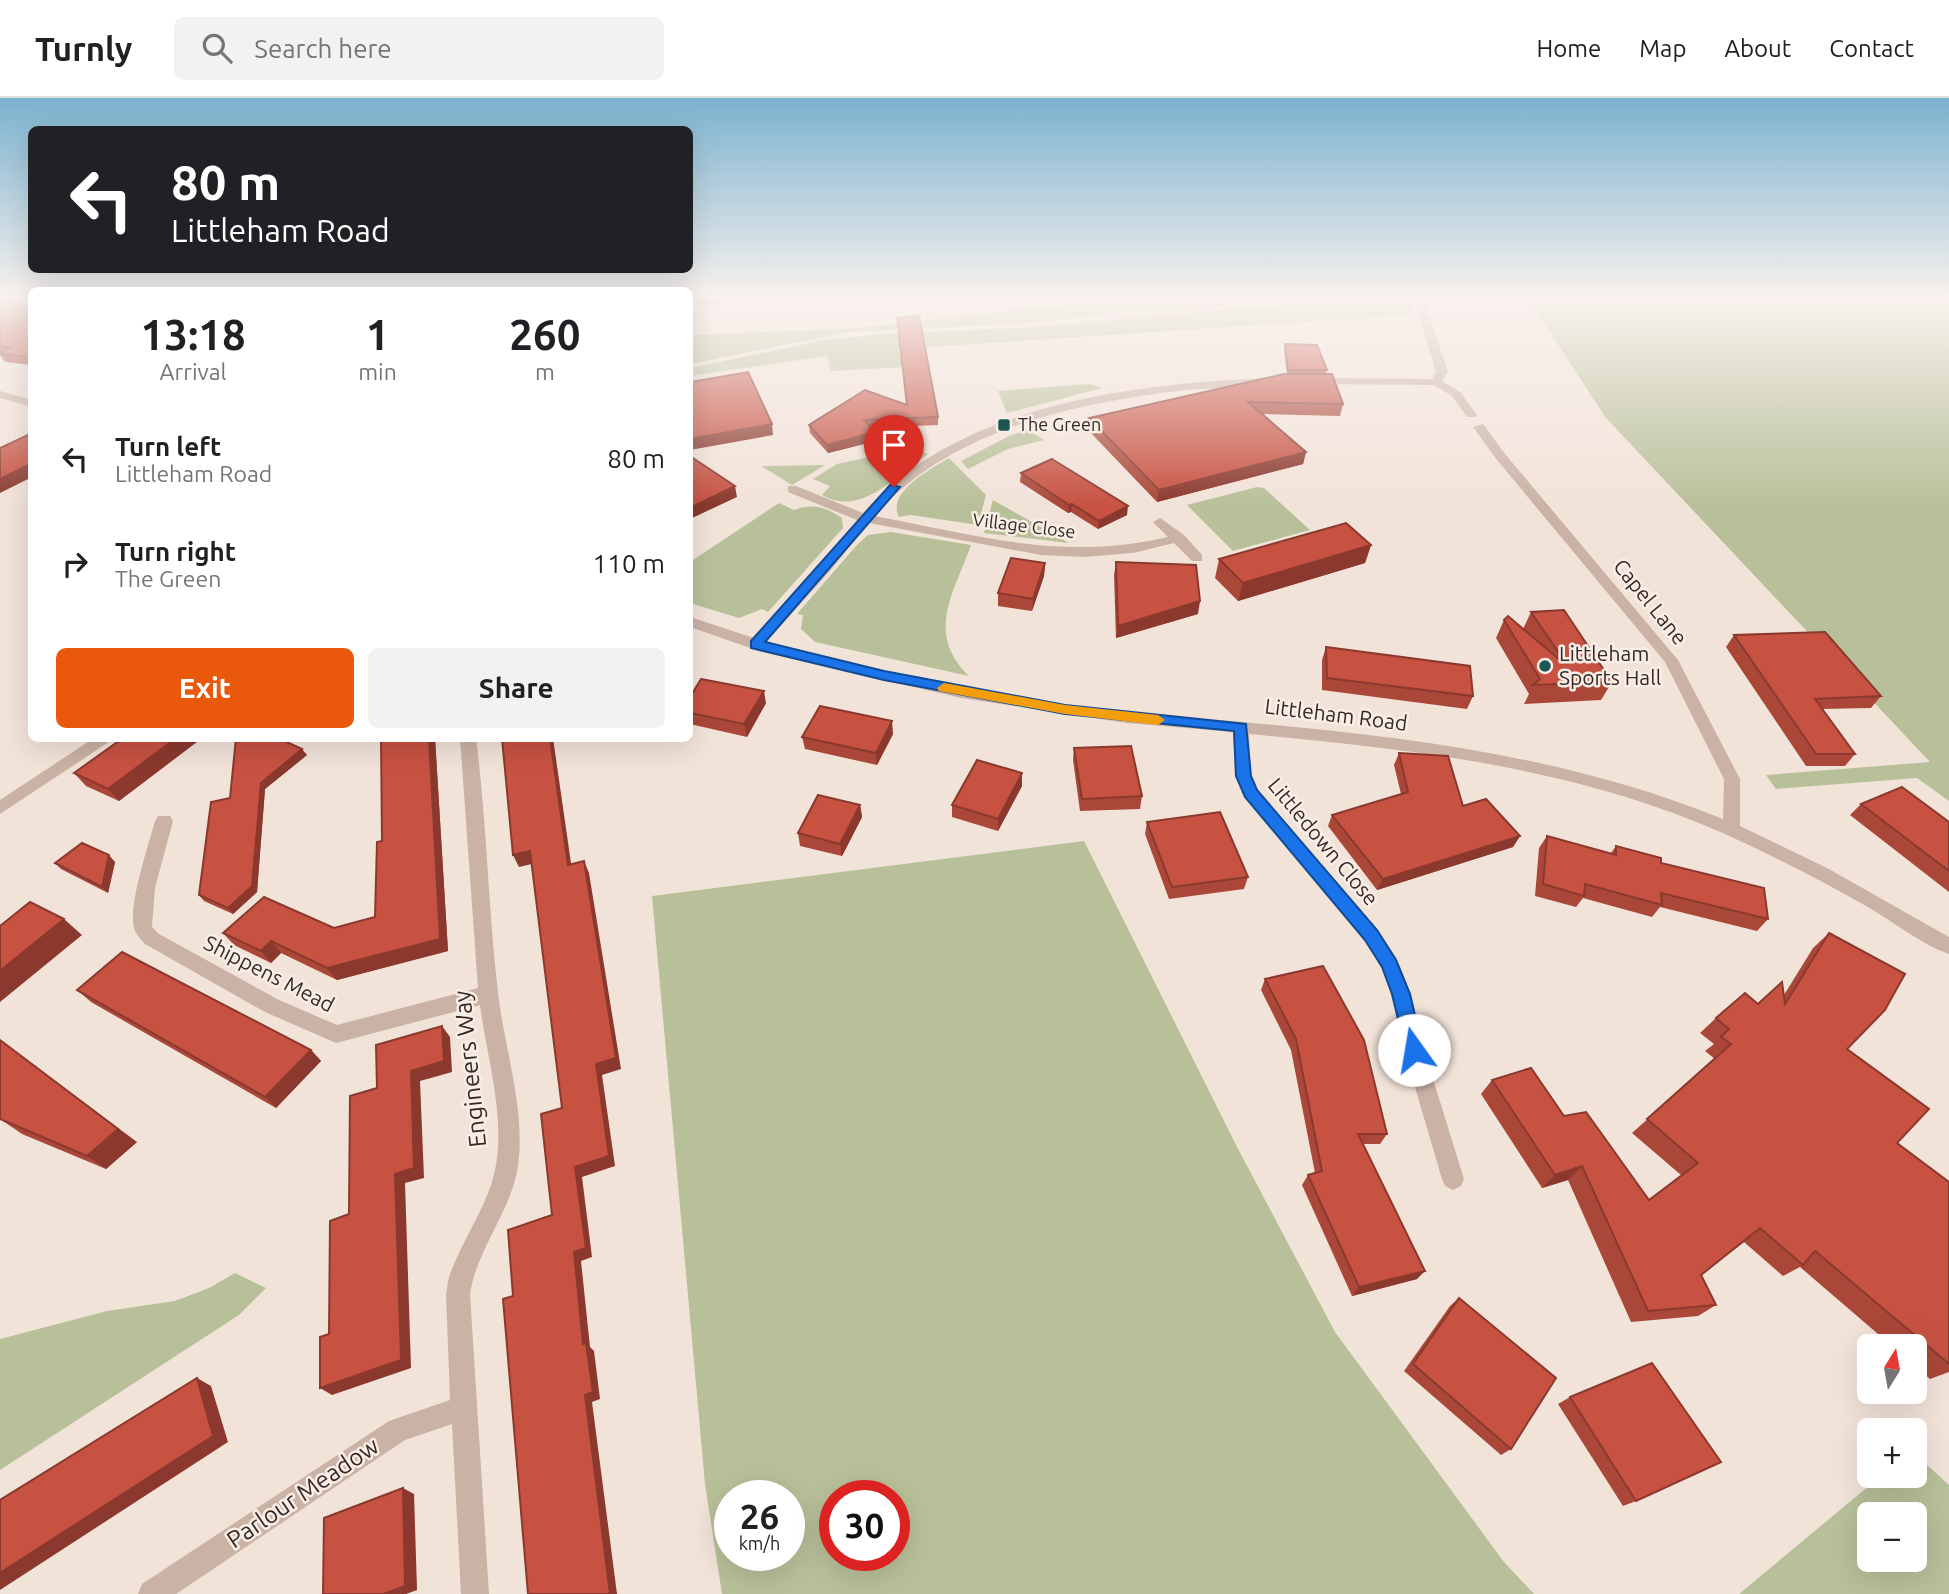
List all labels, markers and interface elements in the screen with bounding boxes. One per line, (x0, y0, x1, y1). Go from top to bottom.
search box (174, 17, 664, 80)
icon: search (198, 29, 236, 67)
text: Turnly (35, 30, 132, 67)
text: Search here (254, 34, 392, 63)
text: Home (1536, 35, 1601, 62)
text: Map (1639, 35, 1686, 62)
text: About (1724, 35, 1791, 62)
text: Contact (1829, 35, 1914, 62)
icon: left (56, 154, 147, 245)
text: 80 m (171, 154, 280, 209)
text: Littleham Road (171, 212, 390, 248)
text: 13:18 (141, 311, 246, 358)
text: 1 (366, 311, 389, 358)
text: 260 (509, 311, 580, 358)
text: Arrival (160, 359, 227, 384)
text: min (358, 359, 397, 384)
text: m (535, 359, 555, 384)
place label: The Green (1018, 414, 1101, 434)
pin (864, 415, 924, 487)
marker: The Green (996, 417, 1012, 433)
icon: arrive (875, 426, 913, 464)
text: Turn left (115, 432, 221, 461)
icon: left (56, 440, 94, 478)
text: 80 m (607, 444, 665, 473)
text: Littleham Road (115, 461, 272, 486)
street label: Village Close (972, 509, 1077, 541)
text: Turn right (115, 537, 236, 566)
icon: right (56, 545, 94, 583)
text: 110 m (593, 549, 665, 578)
street label: Capel Lane (1609, 554, 1693, 649)
text: The Green (115, 566, 221, 591)
place label: Littleham Sports Hall (1559, 641, 1661, 689)
button: Exit (56, 648, 354, 728)
button: Share (368, 648, 665, 728)
marker: Littleham Sports Hall (1537, 658, 1553, 674)
street label: Littleham Road (1263, 693, 1409, 735)
street label: Littledown Close (1264, 773, 1384, 910)
street label: Shippens Mead (200, 930, 339, 1016)
street label: Engineers Way (448, 989, 491, 1149)
position arrow (1377, 1013, 1451, 1087)
north arrow (1857, 1334, 1927, 1404)
map controls (1857, 1334, 1927, 1572)
button: + (1857, 1418, 1927, 1488)
street label: Parlour Meadow (222, 1432, 384, 1553)
speed limit sign: 30 (819, 1480, 910, 1571)
text: 26 (740, 1496, 779, 1536)
button: − (1857, 1502, 1927, 1572)
text: km/h (739, 1533, 780, 1553)

